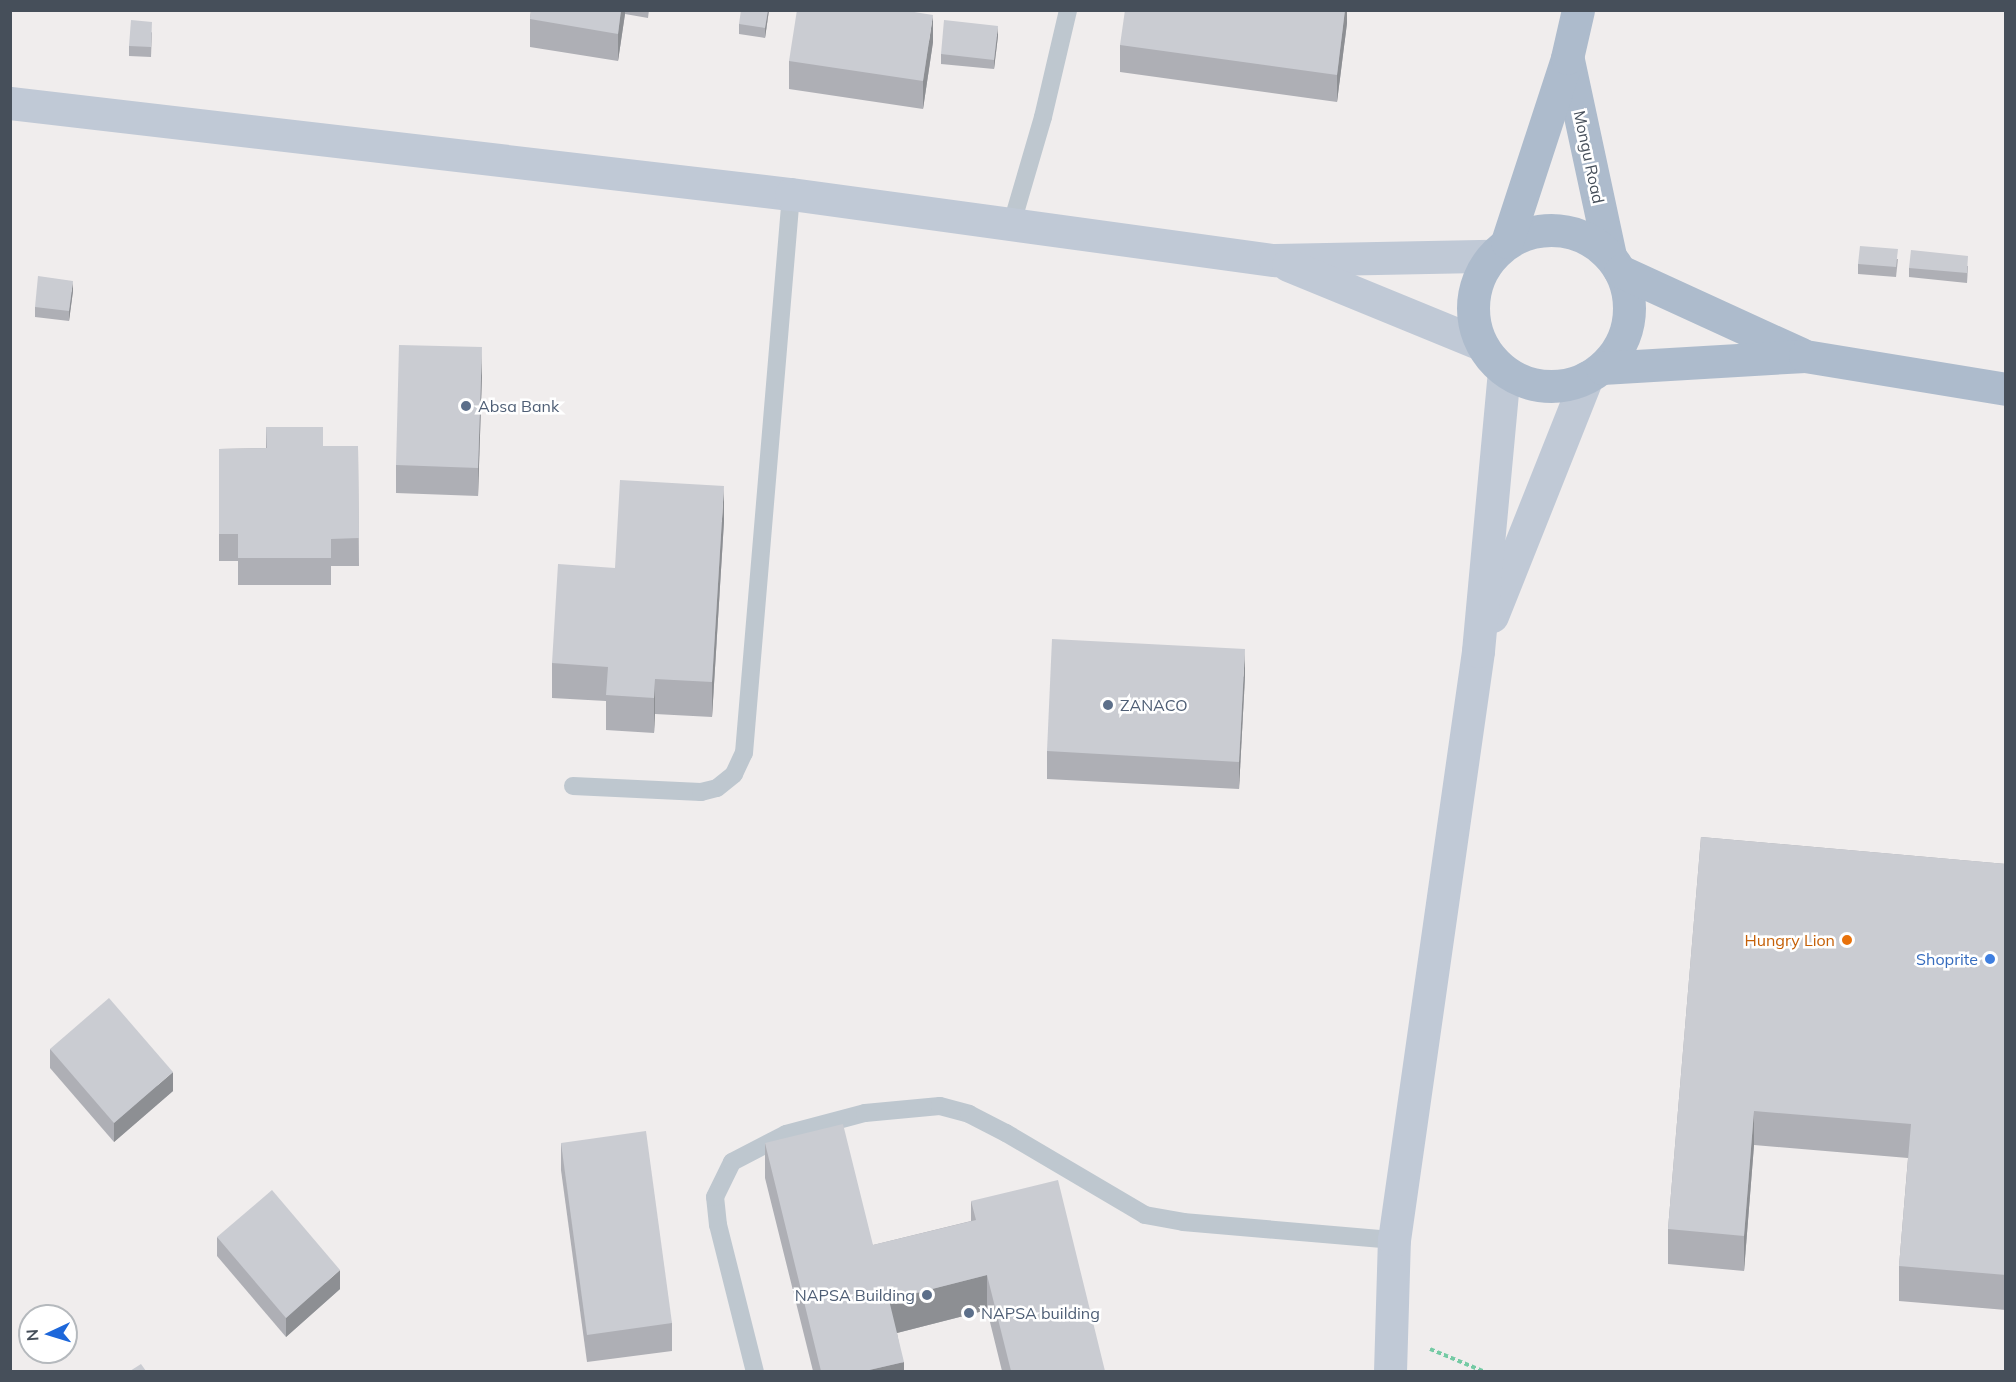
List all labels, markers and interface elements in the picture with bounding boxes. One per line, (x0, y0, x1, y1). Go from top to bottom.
street label: Mongu Road (1570, 109, 1608, 205)
place label: Absa Bank (478, 396, 559, 416)
marker: Absa Bank (459, 399, 473, 413)
place label: ZANACO (1120, 695, 1188, 715)
marker: ZANACO (1101, 698, 1115, 712)
place label: Hungry Lion (1744, 930, 1835, 950)
marker: Hungry Lion (1840, 933, 1854, 947)
place label: Shoprite (1916, 949, 1978, 969)
marker: Shoprite (1983, 952, 1997, 966)
place label: NAPSA Building (795, 1285, 915, 1305)
marker: NAPSA Building (920, 1288, 934, 1302)
place label: NAPSA building (981, 1303, 1100, 1323)
north arrow (18, 1304, 78, 1364)
marker: NAPSA building (962, 1306, 976, 1320)
text: N (22, 1328, 42, 1342)

